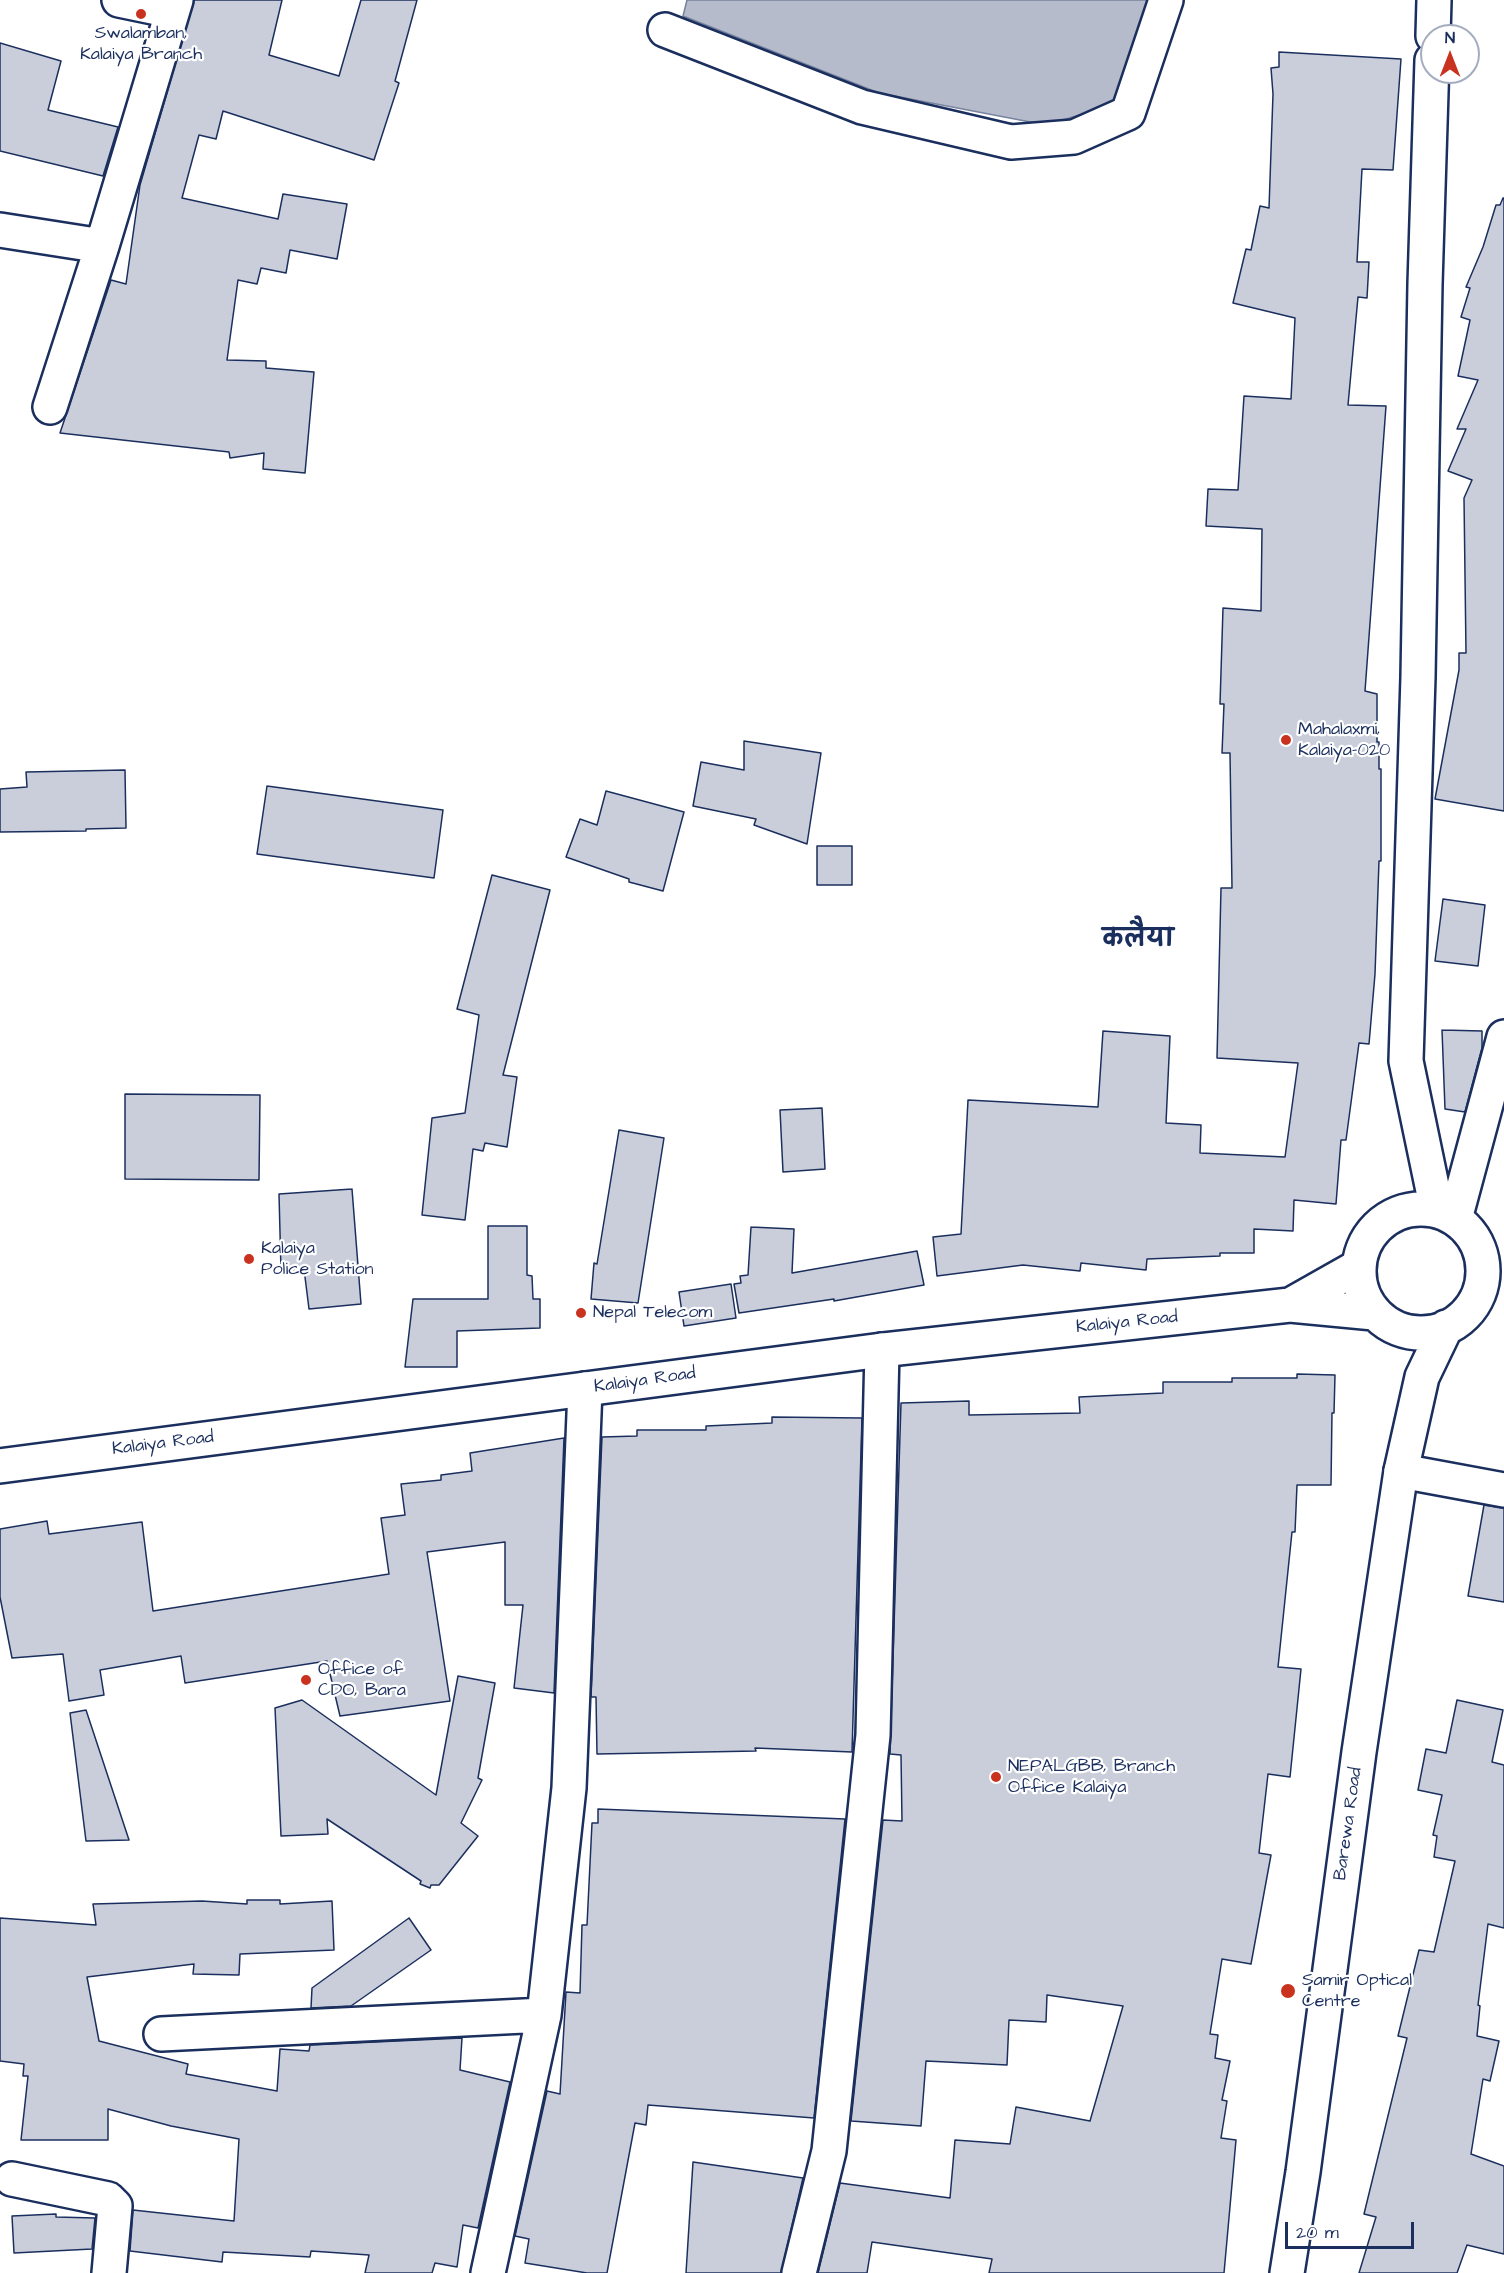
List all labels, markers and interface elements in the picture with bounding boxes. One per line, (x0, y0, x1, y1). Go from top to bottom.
marker: Swalamban, Kalaiya Branch (134, 7, 148, 21)
place label: Swalamban, Kalaiya Branch (80, 23, 202, 66)
north arrow (1420, 24, 1480, 84)
text: N (1445, 27, 1455, 49)
place label: Mahalaxmi, Kalaiya-020 (1298, 719, 1390, 762)
marker: Mahalaxmi, Kalaiya-020 (1279, 733, 1293, 747)
district label: कलैया (1103, 927, 1173, 955)
place label: Kalaiya Police Station (261, 1238, 374, 1280)
marker: Kalaiya Police Station (242, 1252, 256, 1266)
place label: Nepal Telecom (593, 1302, 712, 1324)
marker: Nepal Telecom (574, 1306, 588, 1320)
street label: Kalaiya Road (1075, 1307, 1179, 1339)
street label: Kalaiya Road (593, 1363, 697, 1399)
street label: Kalaiya Road (111, 1427, 215, 1461)
place label: Office of CDO, Bara (318, 1659, 406, 1702)
marker: Office of CDO, Bara (299, 1673, 313, 1687)
place label: NEPALGBB, Branch Office Kalaiya (1008, 1756, 1175, 1798)
street label: Barewa Road (1330, 1766, 1368, 1882)
marker: NEPALGBB, Branch Office Kalaiya (989, 1770, 1003, 1784)
place label: Samir Optical Centre (1302, 1970, 1412, 2012)
marker: Samir Optical Centre (1279, 1982, 1297, 2000)
scale bar (1288, 2210, 1417, 2248)
text: 20 m (1296, 2220, 1339, 2245)

